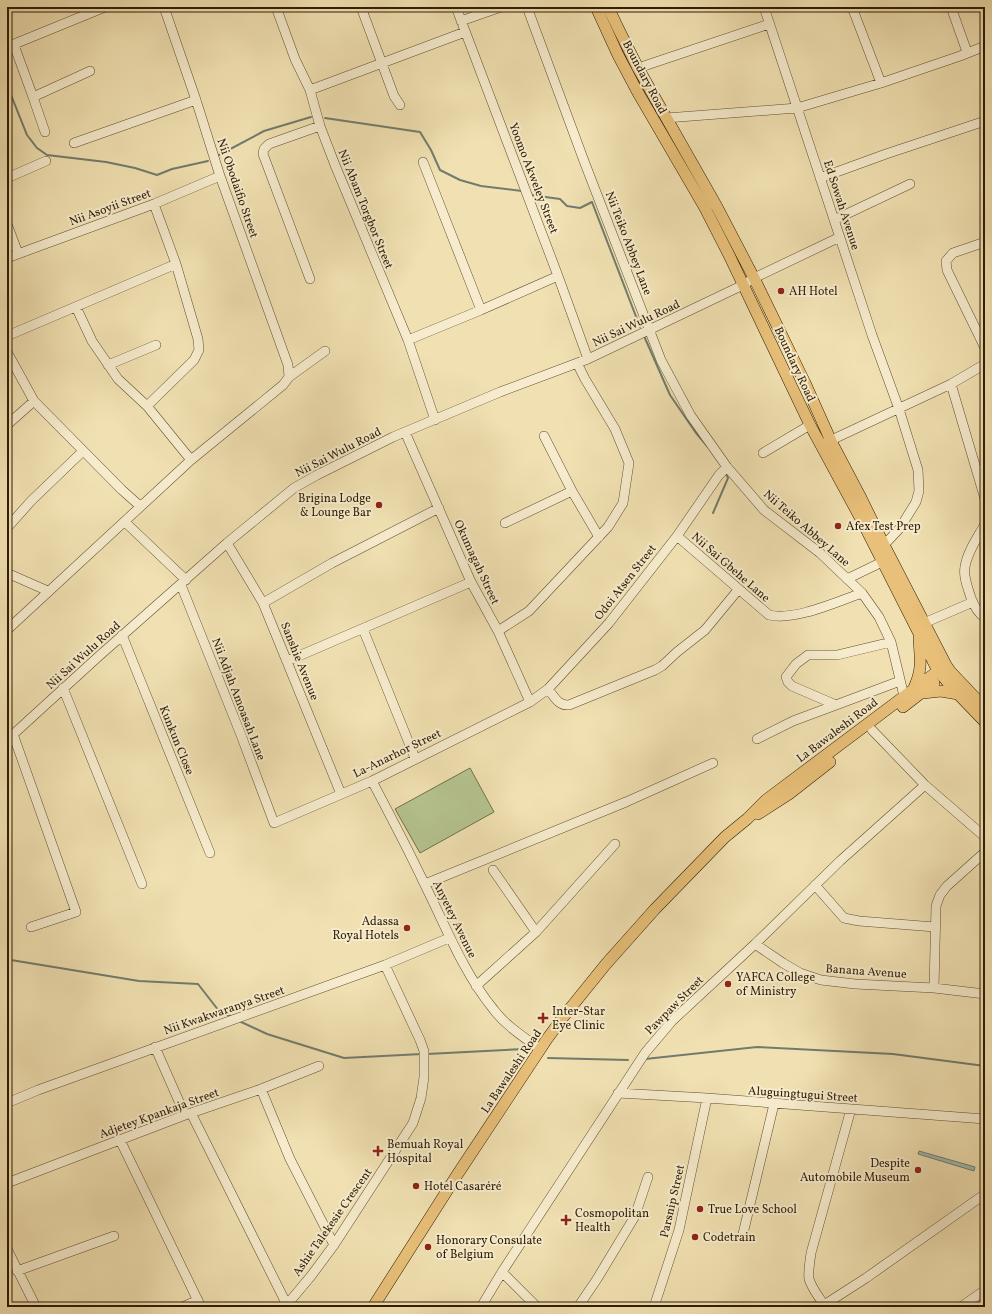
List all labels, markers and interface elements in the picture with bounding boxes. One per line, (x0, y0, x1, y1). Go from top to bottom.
street label: Boundary Road (618, 38, 670, 117)
street label: Yoomo Akweley Street (505, 121, 562, 236)
street label: Nii Obodaifio Street (212, 136, 262, 240)
street label: Nii Abam Torgbor Street (334, 147, 396, 272)
street label: Ed Sowah Avenue (819, 158, 863, 252)
street label: Nii Asoyii Street (67, 186, 153, 230)
street label: Nii Teiko Abbey Lane (601, 189, 655, 298)
place label: AH Hotel (789, 284, 838, 300)
marker: AH Hotel (776, 286, 786, 296)
street label: Nii Sai Wulu Road (590, 296, 683, 351)
street label: Boundary Road (770, 324, 819, 405)
street label: Nii Sai Wulu Road (293, 424, 385, 482)
street label: Nii Teiko Abbey Lane (760, 487, 853, 571)
place label: Brigina Lodge & Lounge Bar (298, 491, 371, 521)
marker: Brigina Lodge & Lounge Bar (374, 500, 384, 510)
street label: Okumagah Street (449, 517, 503, 607)
place label: Afex Test Prep (846, 519, 921, 535)
marker: Afex Test Prep (833, 521, 843, 531)
street label: Nii Sai Gbehe Lane (688, 529, 773, 606)
street label: Odoi Atsen Street (591, 541, 660, 624)
street label: Nii Sai Wulu Road (43, 618, 124, 693)
street label: Sanshie Avenue (276, 620, 322, 703)
street label: Nii Adjah Amoasah Lane (207, 636, 269, 763)
street label: La Bawaleshi Road (794, 695, 882, 767)
street label: Kunkun Close (155, 703, 197, 778)
street label: La-Anarhor Street (351, 726, 444, 782)
street label: Anyetey Avenue (428, 878, 480, 961)
place label: Adassa Royal Hotels (332, 914, 399, 944)
marker: Adassa Royal Hotels (402, 923, 412, 933)
street label: Banana Avenue (825, 961, 907, 983)
place label: YAFCA College of Ministry (736, 970, 815, 1000)
street label: Pawpaw Street (642, 973, 708, 1039)
marker: YAFCA College of Ministry (723, 979, 733, 989)
street label: Nii Kwakwaranya Street (162, 983, 287, 1039)
place label: Inter-Star Eye Clinic (552, 1004, 605, 1034)
marker: Inter-Star Eye Clinic (537, 1012, 549, 1024)
street label: La Bawaleshi Road (478, 1026, 546, 1117)
street label: Aluguingtugui Street (748, 1083, 858, 1107)
street label: Adjetey Kpankaja Street (97, 1085, 221, 1143)
place label: Bemuah Royal Hospital (387, 1137, 464, 1167)
marker: Bemuah Royal Hospital (372, 1145, 384, 1157)
place label: Despite Automobile Museum (800, 1156, 910, 1186)
street label: Parsnip Street (657, 1163, 689, 1239)
street label: Ashie Talekesie Crescent (289, 1165, 376, 1280)
marker: Despite Automobile Museum (913, 1165, 923, 1175)
place label: Hotel Casaréré (424, 1179, 502, 1195)
marker: Hotel Casaréré (411, 1181, 421, 1191)
place label: True Love School (708, 1202, 797, 1218)
marker: True Love School (695, 1204, 705, 1214)
place label: Cosmopolitan Health (575, 1206, 649, 1236)
marker: Cosmopolitan Health (560, 1214, 572, 1226)
place label: Codetrain (703, 1230, 756, 1246)
marker: Codetrain (690, 1232, 700, 1242)
place label: Honorary Consulate of Belgium (436, 1233, 542, 1263)
marker: Honorary Consulate of Belgium (423, 1242, 433, 1252)

